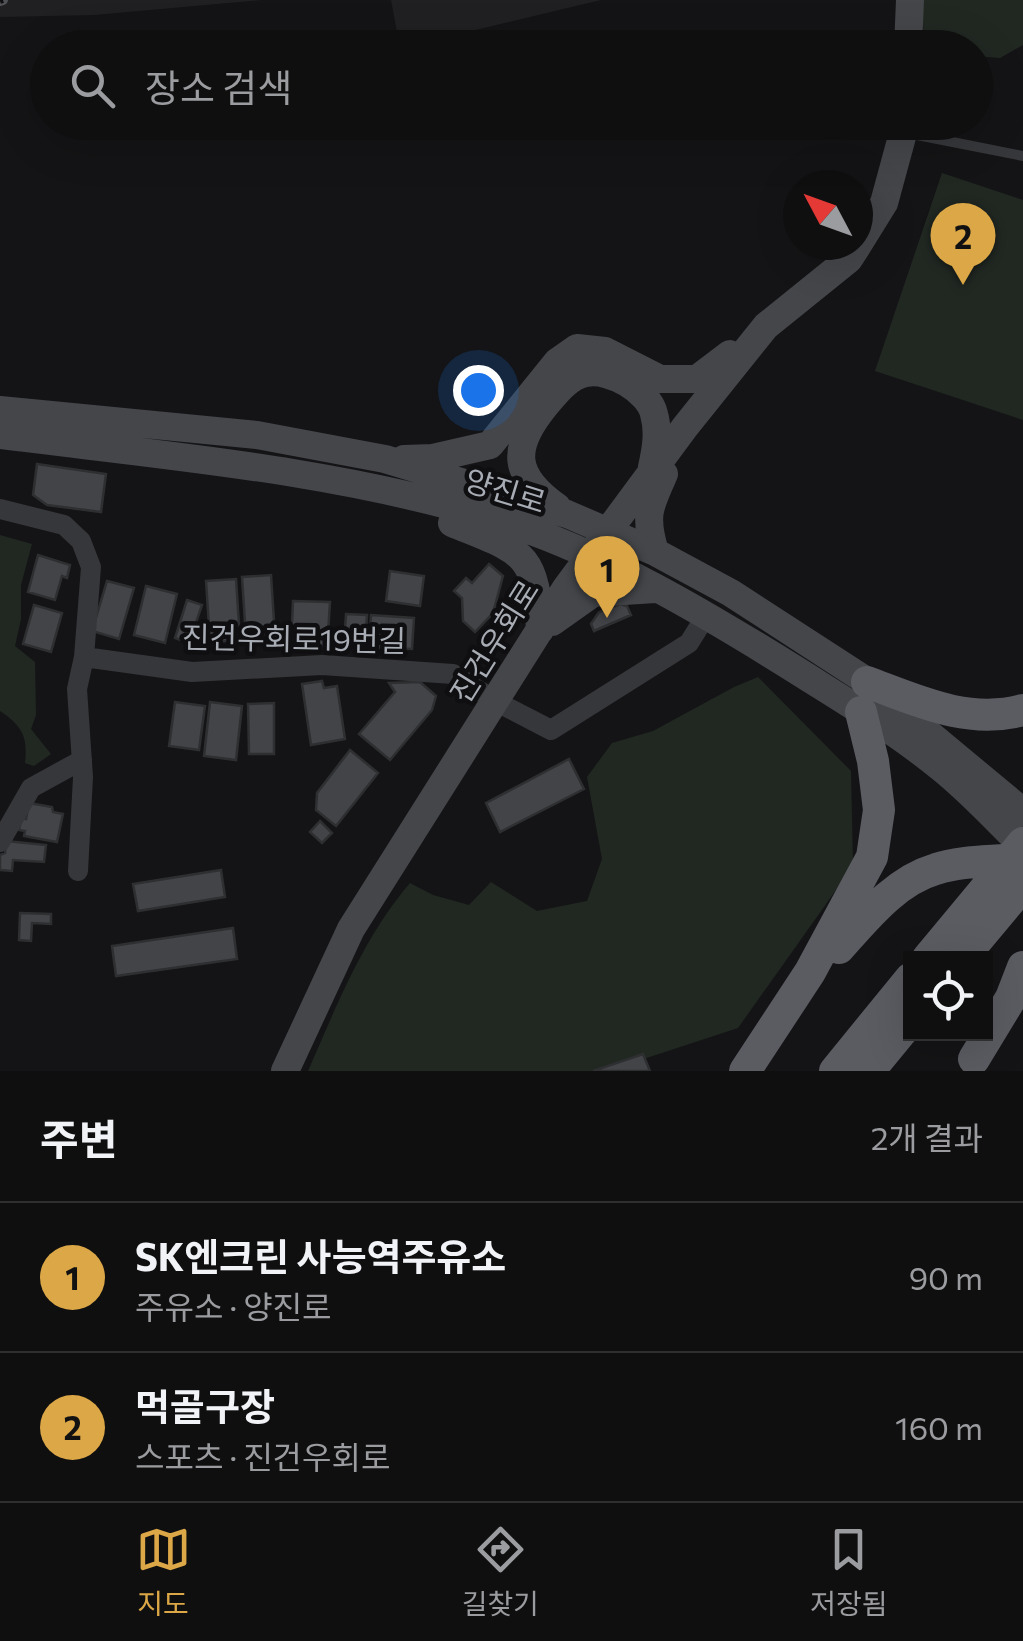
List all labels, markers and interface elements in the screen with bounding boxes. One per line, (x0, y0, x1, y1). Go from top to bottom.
search box (30, 30, 993, 140)
icon: search (65, 58, 120, 113)
text: 장소 검색 (145, 63, 292, 110)
north arrow (783, 170, 873, 260)
pin: 2 (930, 202, 996, 285)
your location (453, 365, 504, 416)
street label: 양진로 (461, 460, 551, 519)
pin: 1 (574, 536, 640, 618)
street label: 진건우회로 (441, 572, 545, 709)
street label: 진건우회로19번길 (182, 617, 406, 658)
map controls (903, 951, 993, 1041)
button: locate (903, 951, 993, 1041)
text: 주변 (40, 1112, 117, 1164)
text: 2개 결과 (871, 1117, 983, 1157)
text: SK엔크린 사능역주유소 (135, 1232, 506, 1279)
text: 1 (65, 1257, 80, 1297)
text: 90 m (909, 1257, 983, 1297)
text: 주유소 · 양진로 (135, 1286, 331, 1326)
text: 먹골구장 (135, 1382, 275, 1429)
text: 2 (63, 1407, 82, 1447)
text: 160 m (895, 1407, 983, 1447)
text: 스포츠 · 진건우회로 (135, 1436, 390, 1476)
tab: 지도 (136, 1522, 191, 1622)
tab: 길찾기 (462, 1522, 539, 1622)
tab: 저장됨 (810, 1522, 887, 1622)

